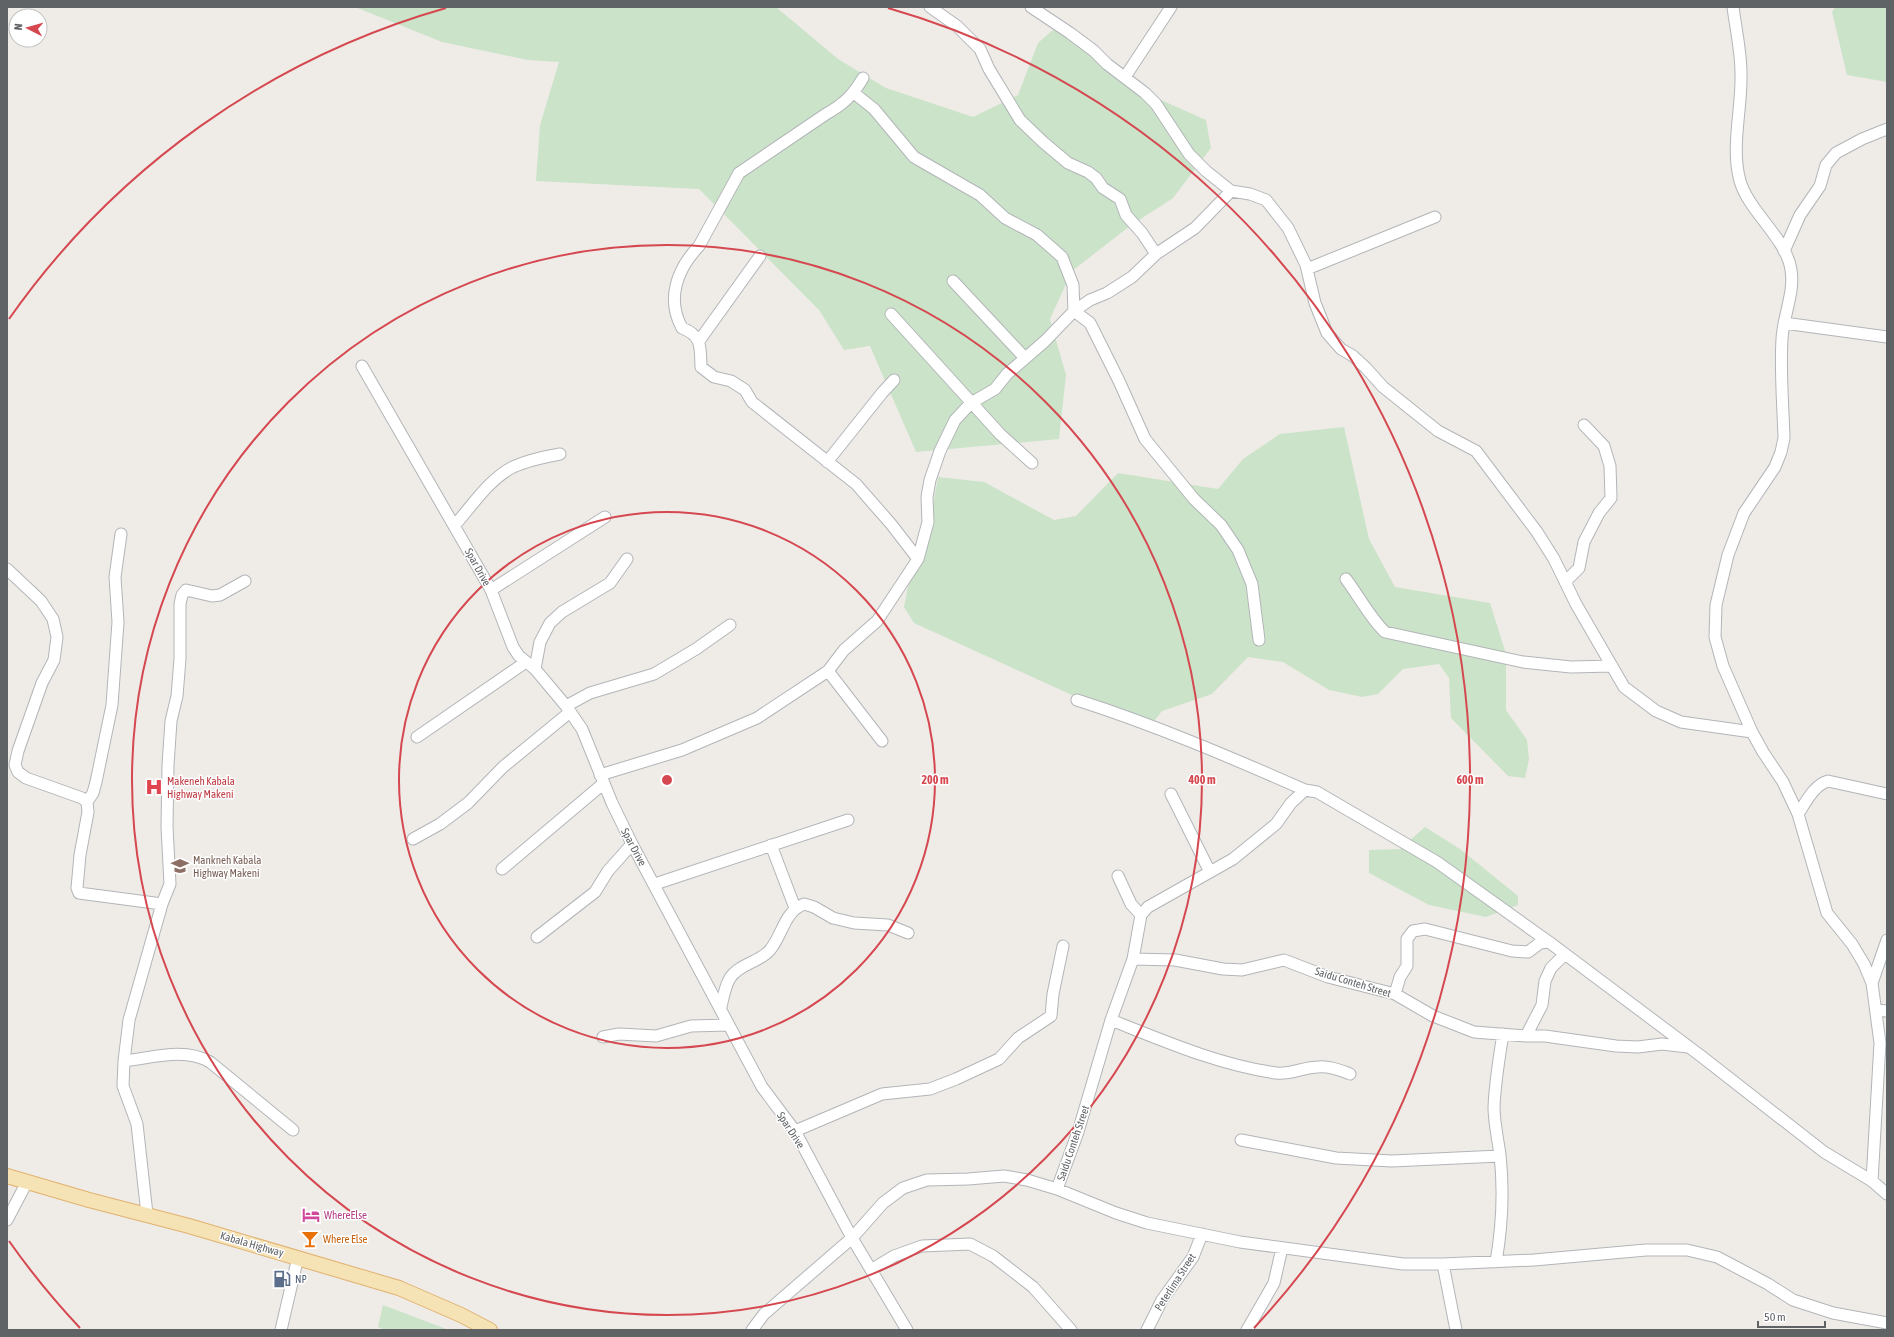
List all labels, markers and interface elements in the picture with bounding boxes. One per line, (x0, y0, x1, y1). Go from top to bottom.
north arrow (8, 8, 48, 48)
text: N (12, 23, 24, 31)
street label: Spar Drive (463, 546, 493, 588)
centre of rings (660, 773, 674, 787)
text: 200 m (921, 773, 949, 787)
text: 400 m (1187, 773, 1216, 787)
text: 600 m (1456, 773, 1484, 787)
place label: Makeneh Kabala Highway Makeni (167, 775, 235, 800)
hospital icon: Makeneh Kabala Highway Makeni (144, 777, 164, 797)
street label: Spar Drive (619, 826, 649, 868)
place label: Mankneh Kabala Highway Makeni (193, 854, 261, 879)
school or university icon: Mankneh Kabala Highway Makeni (170, 856, 190, 876)
street label: Saidu Conteh Street (1314, 965, 1392, 999)
street label: Saidu Conteh Street (1055, 1104, 1091, 1182)
street label: Spar Drive (775, 1110, 807, 1150)
hotel icon: WhereElse (301, 1205, 321, 1225)
place label: WhereElse (324, 1209, 367, 1221)
street label: Kabala Highway (219, 1229, 285, 1259)
bar icon: Where Else (300, 1229, 320, 1249)
place label: Where Else (323, 1233, 368, 1245)
street label: Peterlima Street (1152, 1251, 1198, 1313)
fuel station icon: NP (272, 1269, 292, 1289)
place label: NP (295, 1273, 307, 1285)
scale bar (1758, 1303, 1825, 1329)
text: 50 m (1764, 1310, 1786, 1324)

